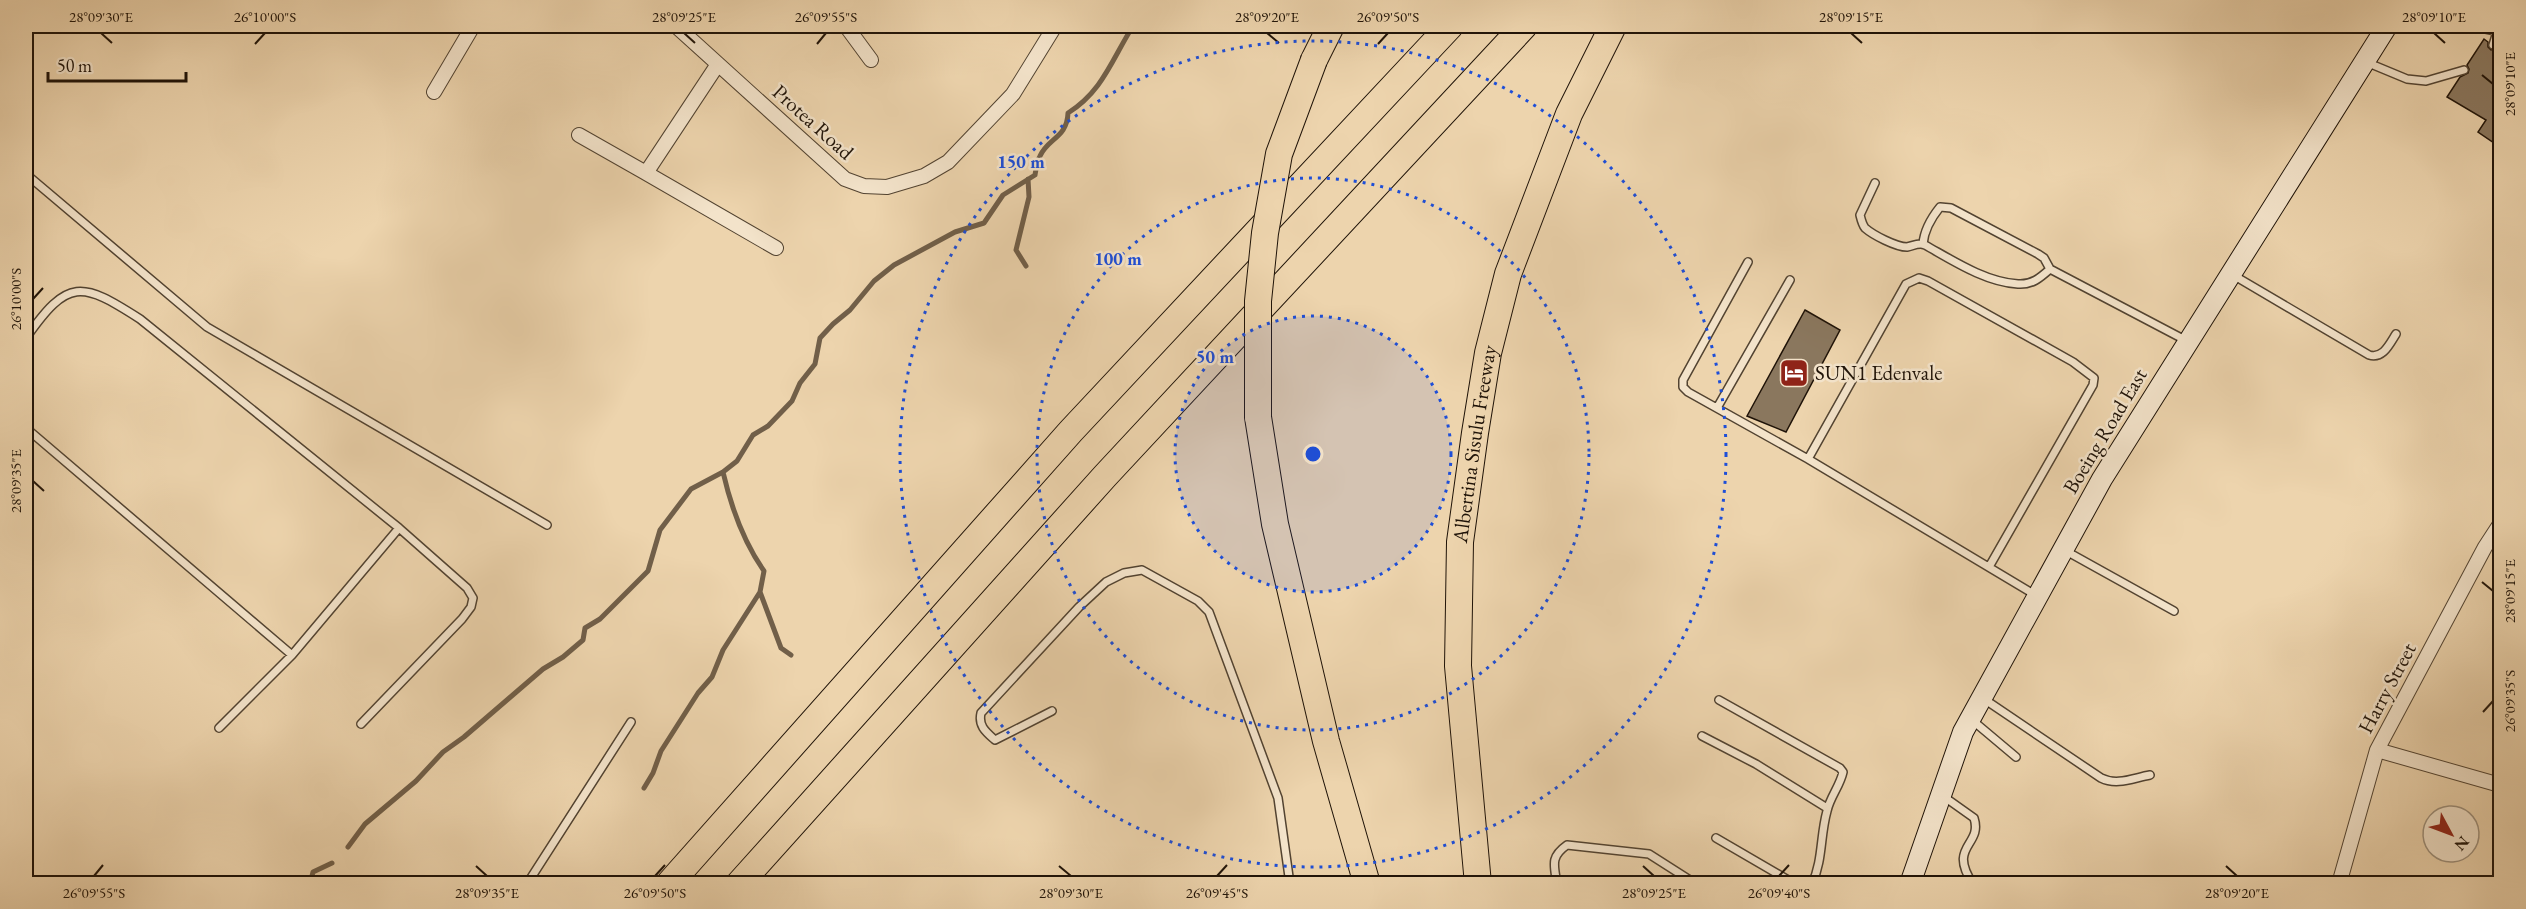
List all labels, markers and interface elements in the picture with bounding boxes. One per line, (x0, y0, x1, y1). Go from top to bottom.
text: 28°09'30"E (69, 7, 134, 26)
text: 26°10'00"S (234, 7, 296, 26)
text: 28°09'25"E (652, 7, 717, 26)
text: 26°09'55"S (795, 7, 857, 26)
text: 28°09'20"E (1235, 7, 1300, 26)
text: 26°09'50"S (1357, 7, 1419, 26)
text: 28°09'15"E (1819, 7, 1884, 26)
text: 28°09'10"E (2402, 7, 2467, 26)
scale bar (48, 45, 186, 83)
text: 28°09'10"E (2500, 51, 2519, 116)
text: 50 m (57, 54, 92, 77)
street label: Protea Road (767, 78, 860, 165)
text: 150 m (997, 150, 1045, 173)
text: 100 m (1094, 247, 1142, 270)
text: 26°10'00"S (6, 268, 25, 330)
street label: Albertina Sisulu Freeway (1446, 341, 1503, 546)
text: 50 m (1196, 345, 1234, 368)
hotel icon: SUN1 Edenvale (1778, 357, 1810, 389)
place label: SUN1 Edenvale (1815, 359, 1942, 386)
street label: Boeing Road East (2057, 363, 2153, 498)
centre of rings (1303, 444, 1323, 464)
text: 28°09'35"E (6, 448, 25, 513)
text: 28°09'15"E (2500, 558, 2519, 623)
street label: Harry Street (2351, 637, 2422, 738)
text: 26°09'35"S (2500, 670, 2519, 732)
north arrow (2421, 804, 2481, 864)
text: N (2450, 832, 2474, 855)
text: 26°09'55"S (63, 883, 125, 902)
text: 28°09'35"E (455, 883, 520, 902)
text: 26°09'50"S (624, 883, 686, 902)
text: 28°09'30"E (1039, 883, 1104, 902)
text: 26°09'45"S (1186, 883, 1248, 902)
text: 28°09'25"E (1622, 883, 1687, 902)
text: 26°09'40"S (1748, 883, 1810, 902)
text: 28°09'20"E (2205, 883, 2270, 902)

